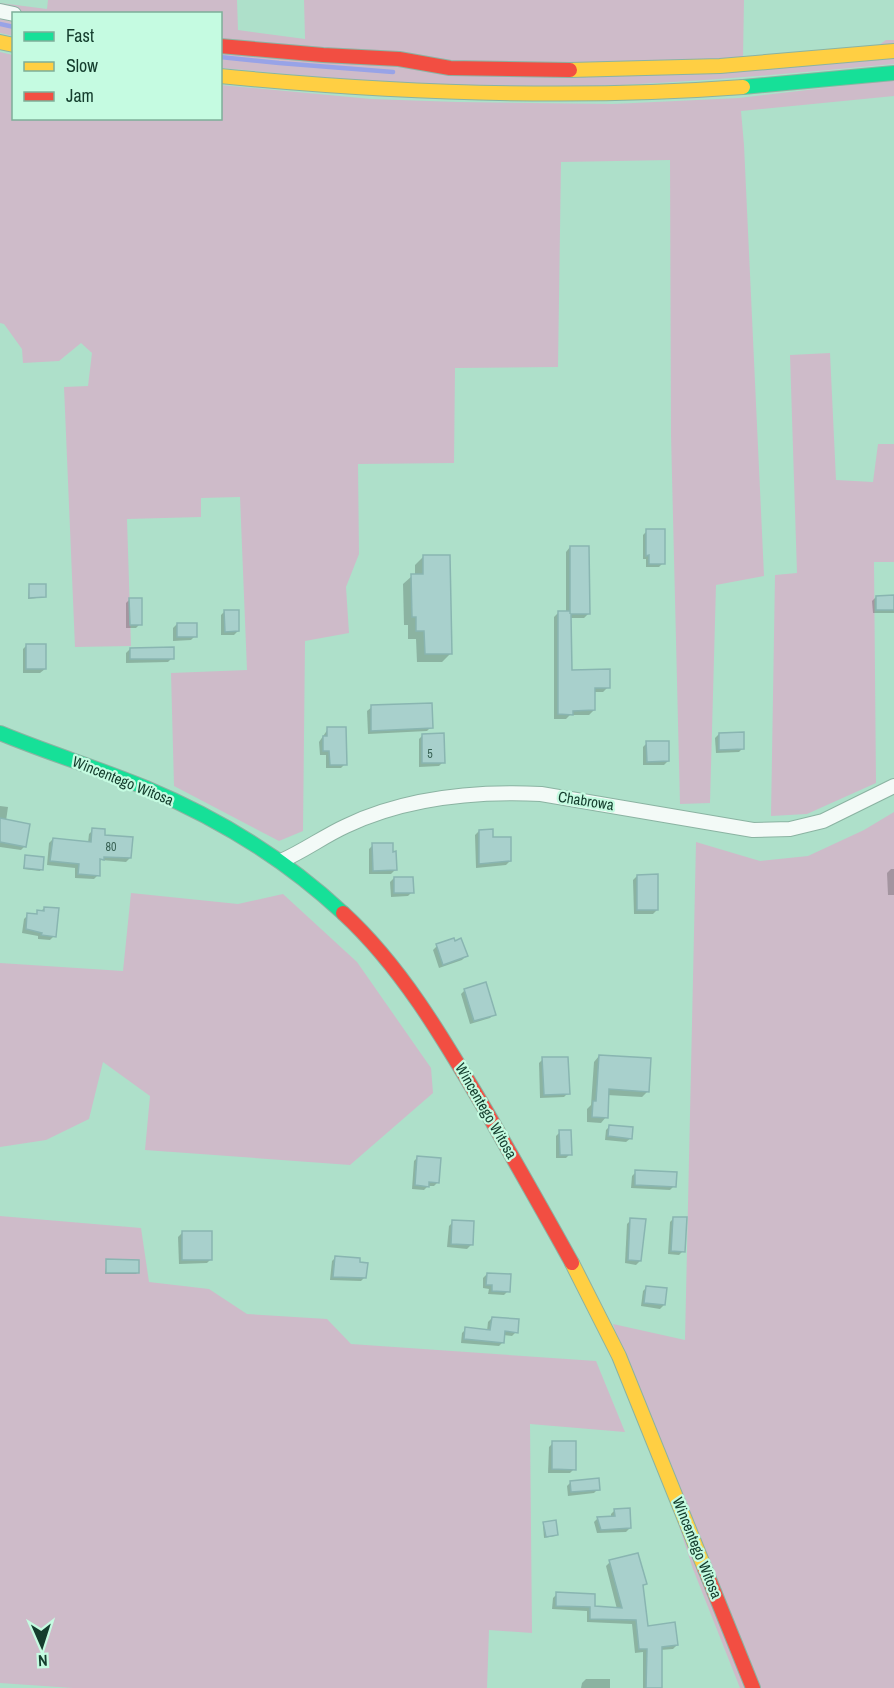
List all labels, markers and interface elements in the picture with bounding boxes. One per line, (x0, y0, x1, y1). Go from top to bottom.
legend (12, 12, 222, 120)
text: Fast (66, 23, 94, 48)
text: Slow (66, 53, 98, 78)
text: Jam (66, 83, 94, 108)
house number: 5 (427, 746, 433, 762)
street label: Wincentego Witosa (69, 751, 177, 810)
street label: Chabrowa (557, 786, 616, 815)
house number: 80 (106, 839, 116, 855)
street label: Wincentego Witosa (451, 1059, 522, 1163)
street label: Wincentego Witosa (668, 1494, 727, 1602)
north arrow (12, 1616, 72, 1676)
text: N (37, 1650, 48, 1672)

